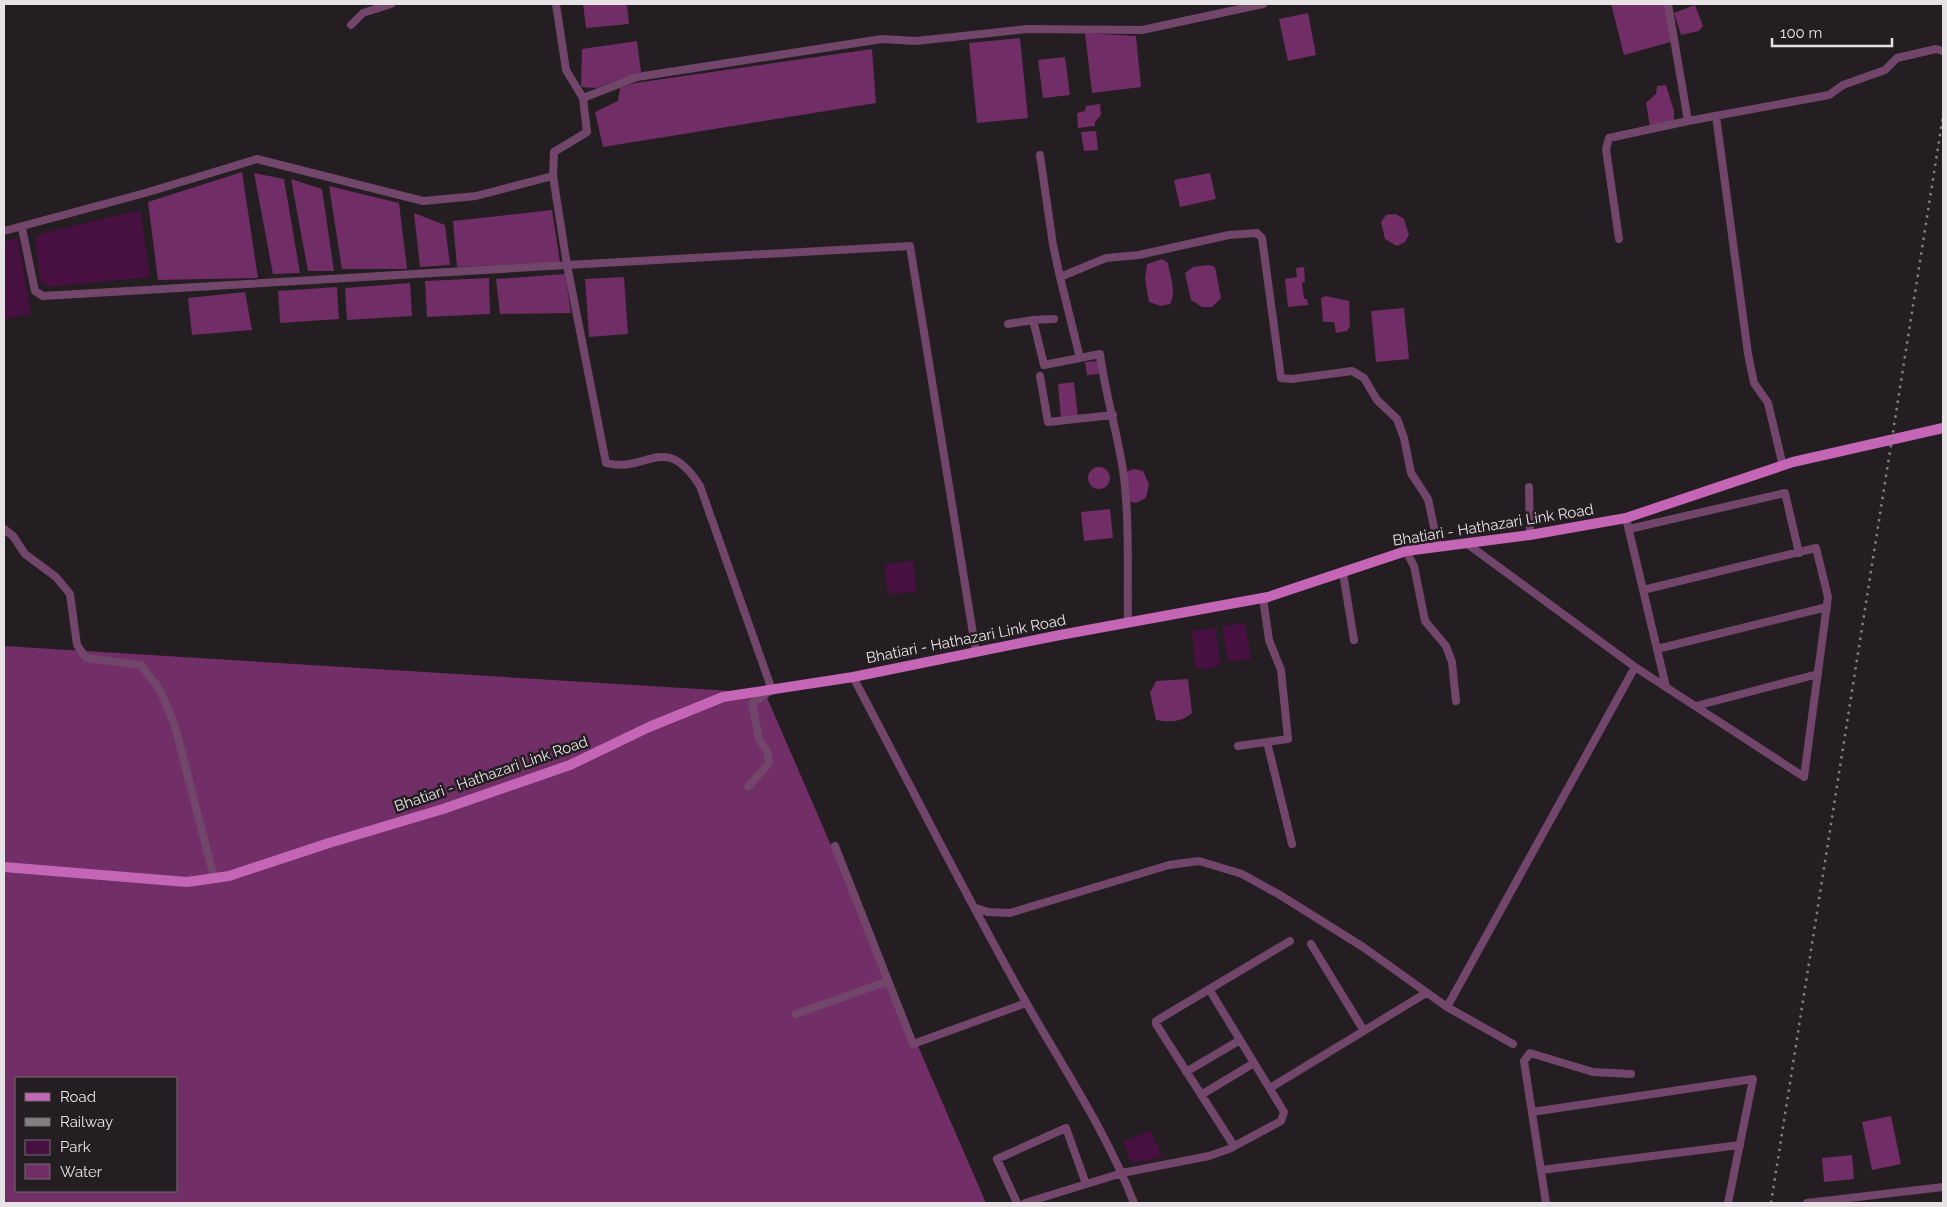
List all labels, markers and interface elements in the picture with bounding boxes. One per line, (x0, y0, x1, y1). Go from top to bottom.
scale bar (1772, 15, 1892, 47)
text: 100 m (1780, 24, 1822, 42)
street label: Bhatiari - Hathazari Link Road (1391, 500, 1595, 550)
street label: Bhatiari - Hathazari Link Road (864, 611, 1068, 667)
street label: Bhatiari - Hathazari Link Road (392, 732, 590, 816)
legend (15, 1077, 178, 1192)
text: Road (60, 1088, 96, 1106)
text: Railway (60, 1113, 113, 1131)
text: Park (60, 1138, 91, 1156)
text: Water (60, 1163, 103, 1181)

